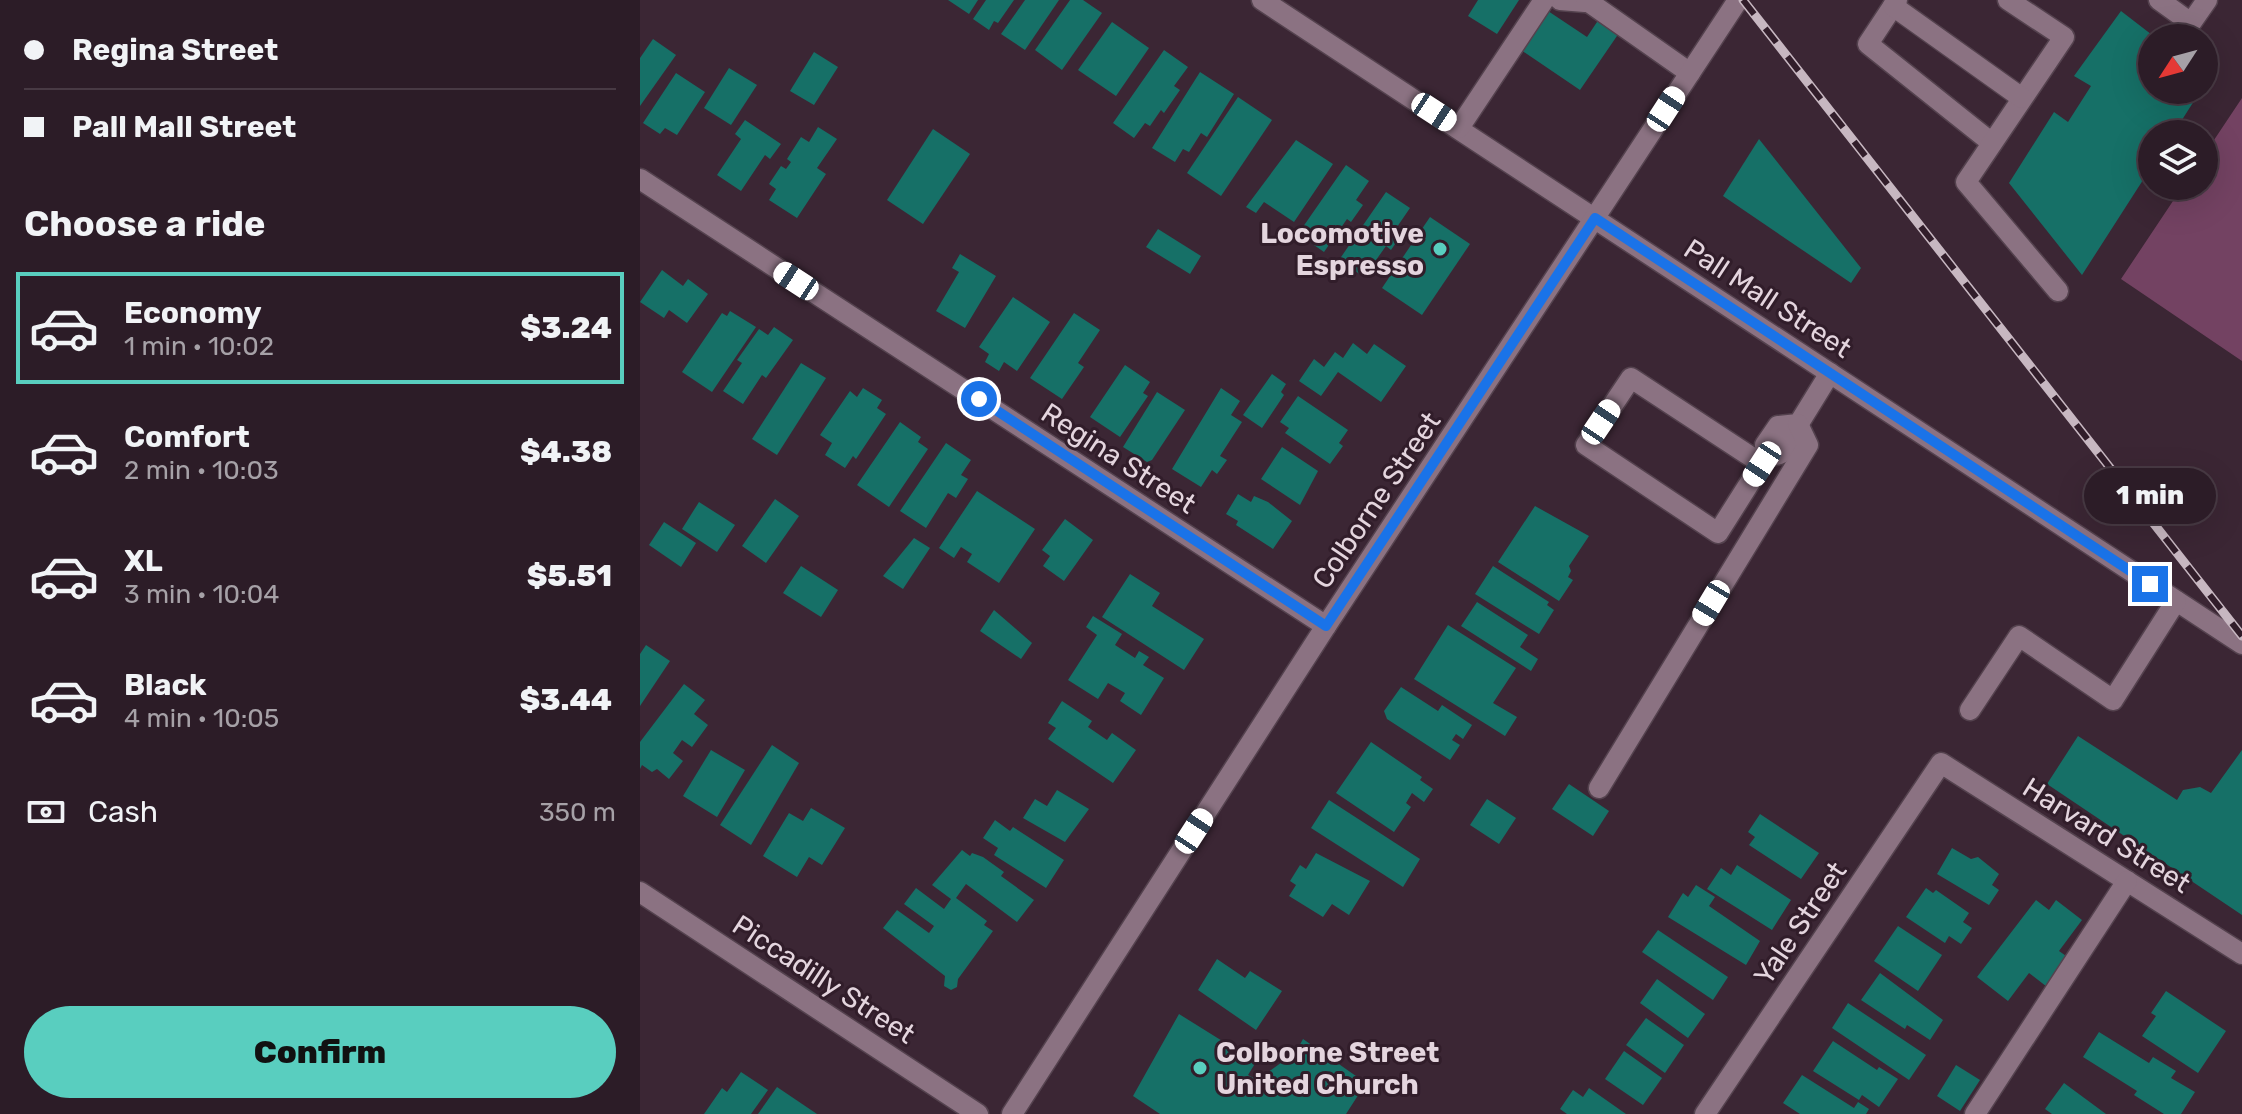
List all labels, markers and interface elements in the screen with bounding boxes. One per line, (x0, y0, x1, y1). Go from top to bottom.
north arrow (2138, 24, 2218, 104)
map controls (2138, 24, 2218, 200)
text: Regina Street (72, 32, 278, 68)
car (1643, 82, 1689, 136)
car (1407, 89, 1461, 135)
text: Pall Mall Street (72, 109, 296, 145)
button: layers (2138, 120, 2218, 200)
text: Choose a ride (24, 202, 265, 245)
place label: Locomotive Espresso (1260, 217, 1424, 282)
street label: Pall Mall Street (1678, 232, 1858, 365)
marker: Locomotive Espresso (1431, 240, 1449, 258)
car (769, 258, 823, 304)
icon: car (28, 292, 100, 364)
text: Economy (124, 295, 262, 331)
text: $3.24 (520, 310, 612, 346)
text: 1 min · 10:02 (124, 331, 274, 362)
route start (961, 381, 997, 417)
car (1578, 395, 1624, 449)
street label: Regina Street (1035, 396, 1202, 521)
street label: Colborne Street (1305, 406, 1448, 595)
icon: car (28, 416, 100, 488)
text: Comfort (124, 419, 250, 455)
text: $4.38 (520, 434, 612, 470)
car (1739, 437, 1785, 491)
text: 2 min · 10:03 (124, 455, 279, 486)
callout: 1 min (2084, 468, 2216, 524)
text: 1 min (2116, 480, 2184, 511)
icon: car (28, 540, 100, 612)
text: XL (124, 543, 163, 579)
text: $5.51 (527, 558, 612, 594)
route end (2132, 566, 2168, 602)
car (1688, 576, 1734, 630)
text: 3 min · 10:04 (124, 579, 279, 610)
icon: car (28, 664, 100, 736)
text: Black (124, 667, 207, 703)
text: $3.44 (519, 682, 612, 718)
text: 4 min · 10:05 (124, 703, 279, 734)
street label: Harvard Street (2017, 771, 2197, 900)
icon: cash (24, 790, 68, 834)
text: Cash (88, 794, 158, 830)
text: 350 m (539, 797, 616, 828)
car (1171, 804, 1217, 858)
street label: Yale Street (1747, 856, 1854, 991)
street label: Piccadilly Street (726, 908, 921, 1051)
button: Confirm (24, 1006, 616, 1098)
place label: Colborne Street United Church (1216, 1036, 1439, 1101)
marker: Colborne Street United Church (1191, 1059, 1209, 1077)

